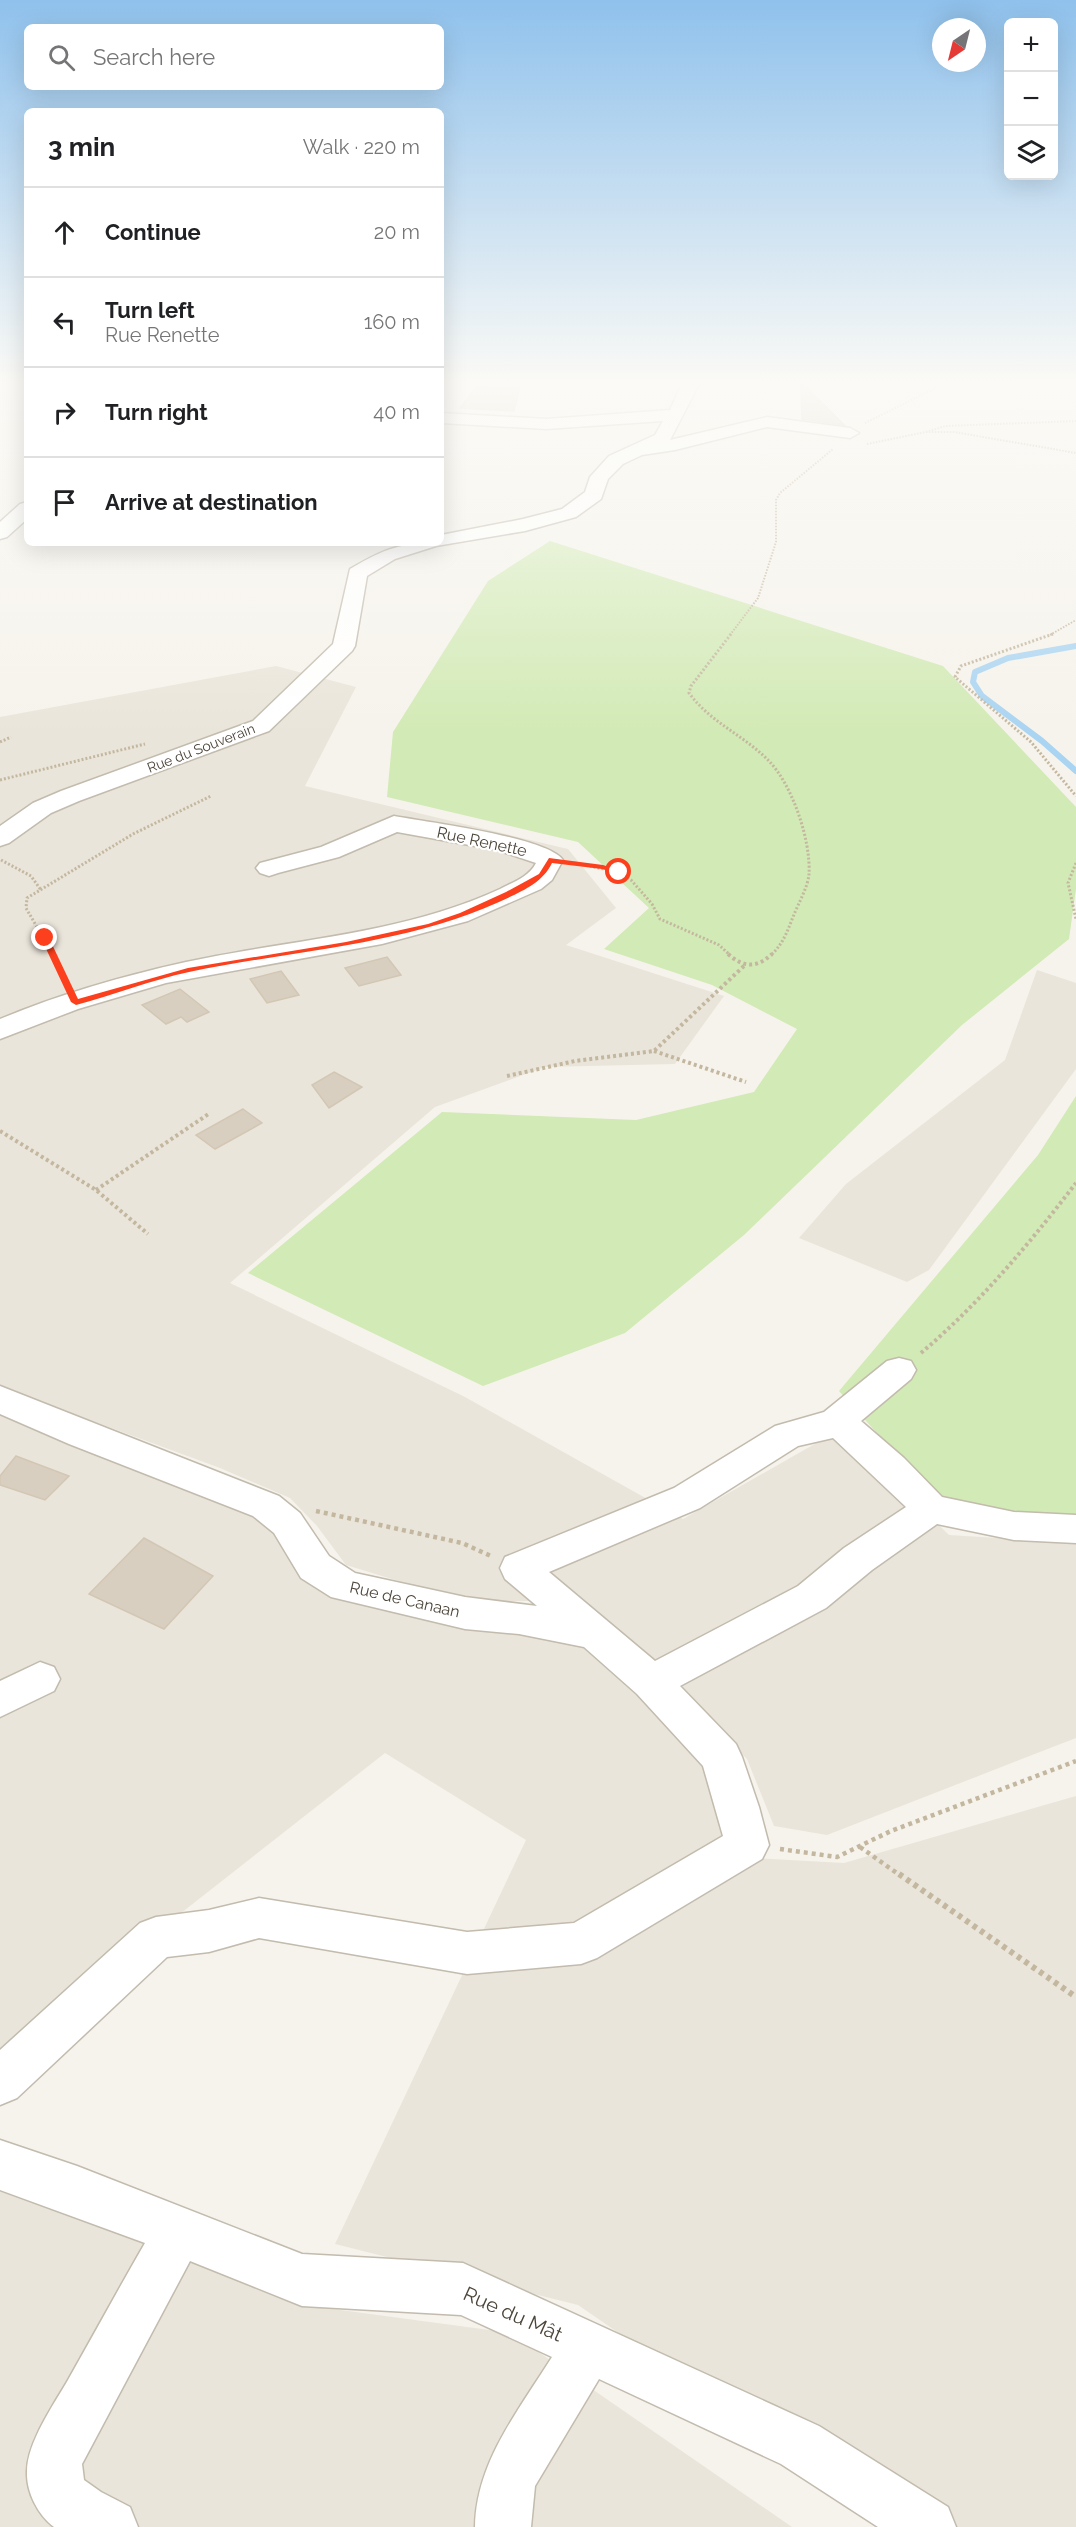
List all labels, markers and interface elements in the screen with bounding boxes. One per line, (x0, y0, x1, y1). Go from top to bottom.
north arrow (932, 18, 986, 72)
map controls (1004, 18, 1058, 180)
button: + (1004, 18, 1058, 72)
search box (24, 24, 444, 90)
icon: search (45, 41, 78, 74)
text: Search here (93, 44, 215, 70)
button: − (1004, 72, 1058, 126)
button: layers (1004, 126, 1058, 180)
text: 3 min (48, 132, 115, 162)
text: Walk · 220 m (303, 135, 420, 159)
icon: ahead (48, 216, 81, 249)
text: Continue (105, 219, 201, 245)
text: 20 m (374, 220, 420, 244)
text: Turn left (105, 297, 195, 323)
icon: left (48, 306, 81, 339)
text: 160 m (364, 310, 420, 334)
text: Rue Renette (105, 323, 219, 347)
icon: right (48, 396, 81, 429)
text: Turn right (105, 399, 208, 425)
text: 40 m (373, 400, 420, 424)
icon: arrive (48, 486, 81, 519)
text: Arrive at destination (105, 489, 318, 515)
street label: Rue du Souverain (145, 720, 257, 776)
street label: Rue Renette (435, 823, 529, 860)
route start (605, 858, 631, 884)
route end (31, 924, 57, 950)
street label: Rue de Canaan (348, 1578, 462, 1621)
street label: Rue du Mât (460, 2281, 567, 2347)

